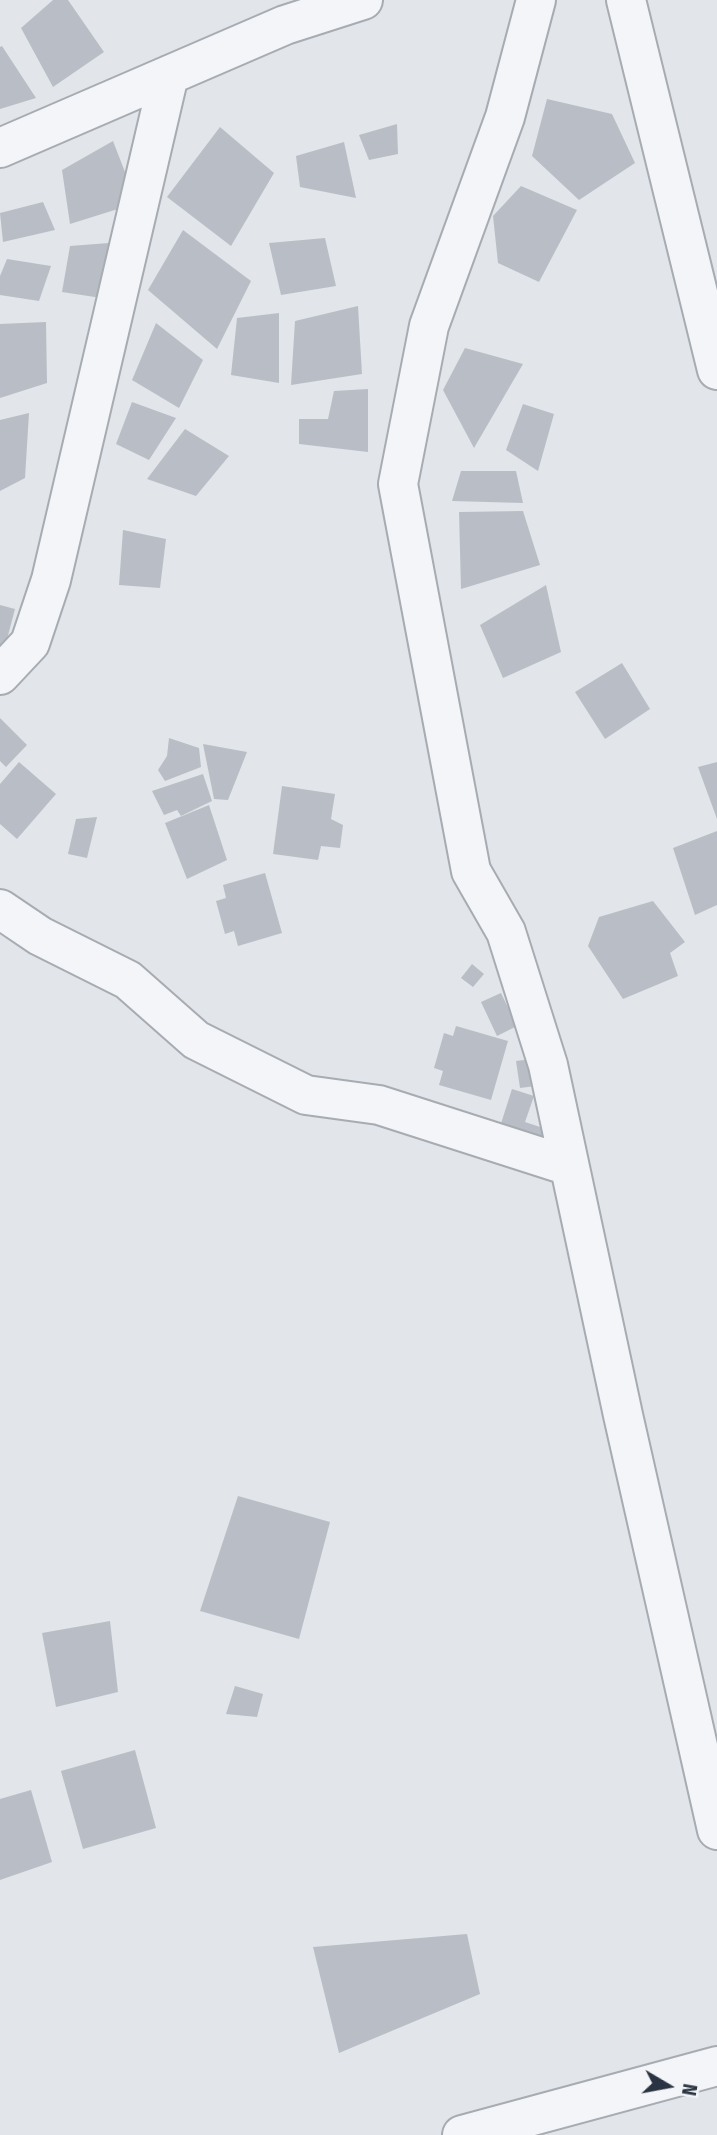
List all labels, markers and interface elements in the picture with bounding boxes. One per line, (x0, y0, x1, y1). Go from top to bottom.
north arrow (633, 2051, 703, 2121)
text: N (677, 2082, 701, 2097)

